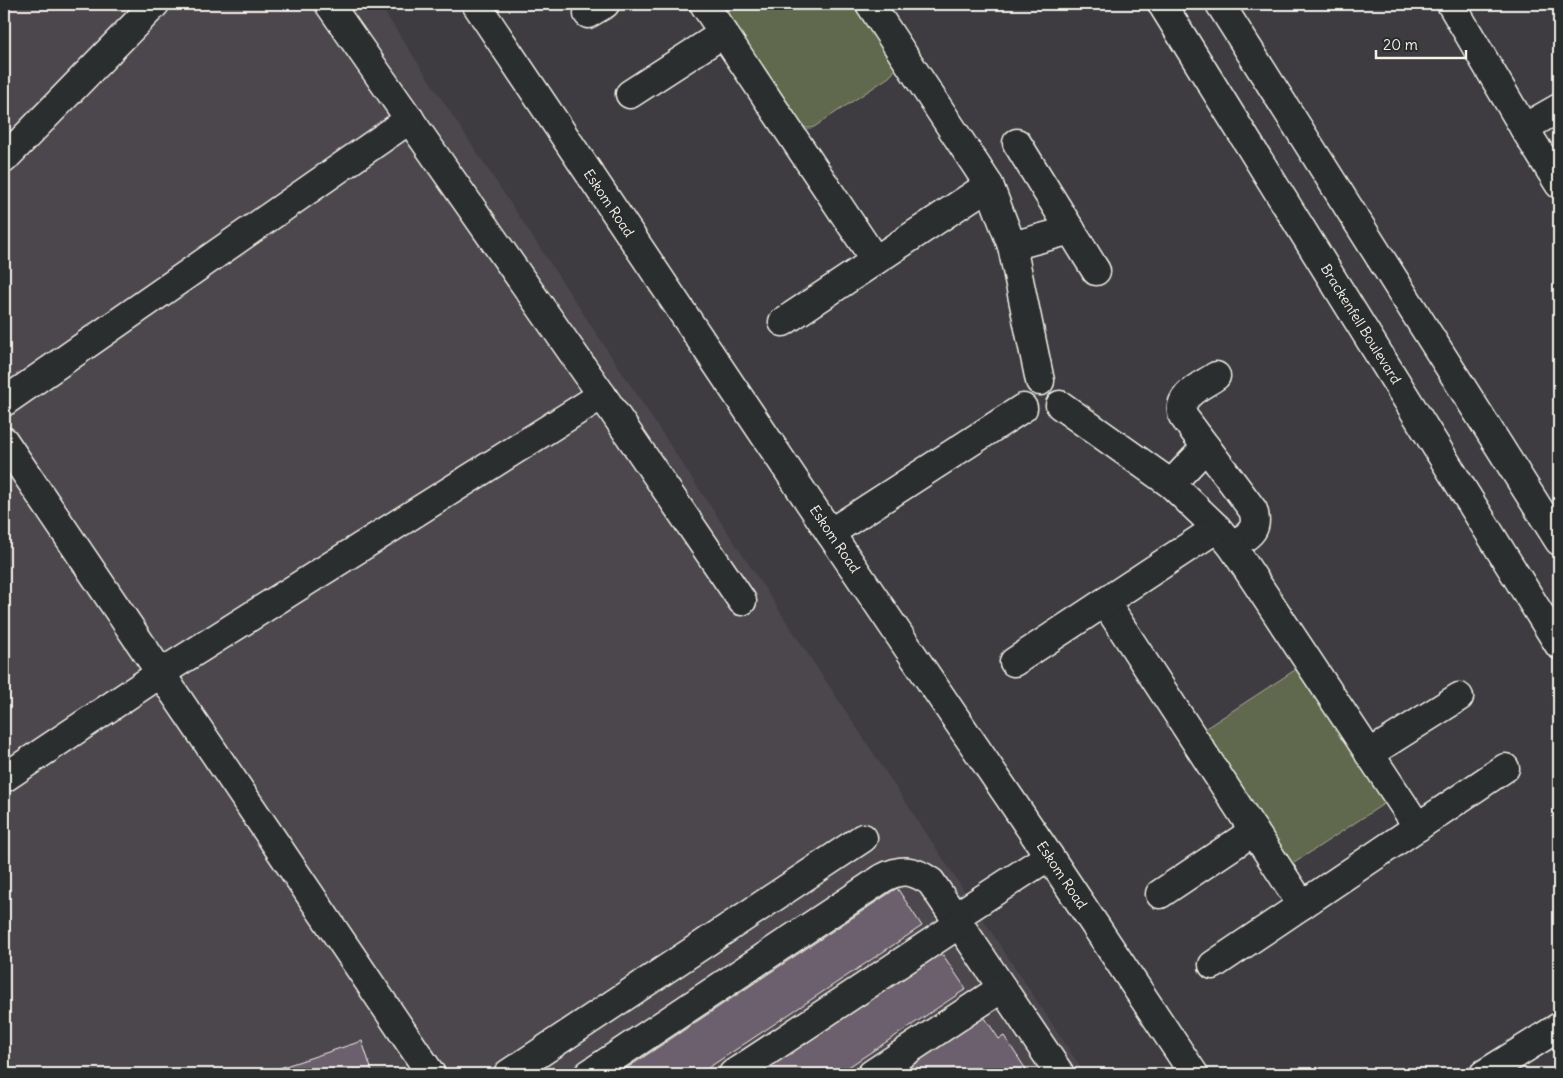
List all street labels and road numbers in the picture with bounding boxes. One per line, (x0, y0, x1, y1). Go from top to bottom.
street label: Eskom Road (580, 166, 638, 240)
street label: Brackenfell Boulevard (1317, 261, 1405, 387)
street label: Eskom Road (806, 502, 864, 576)
street label: Eskom Road (1033, 838, 1091, 912)

